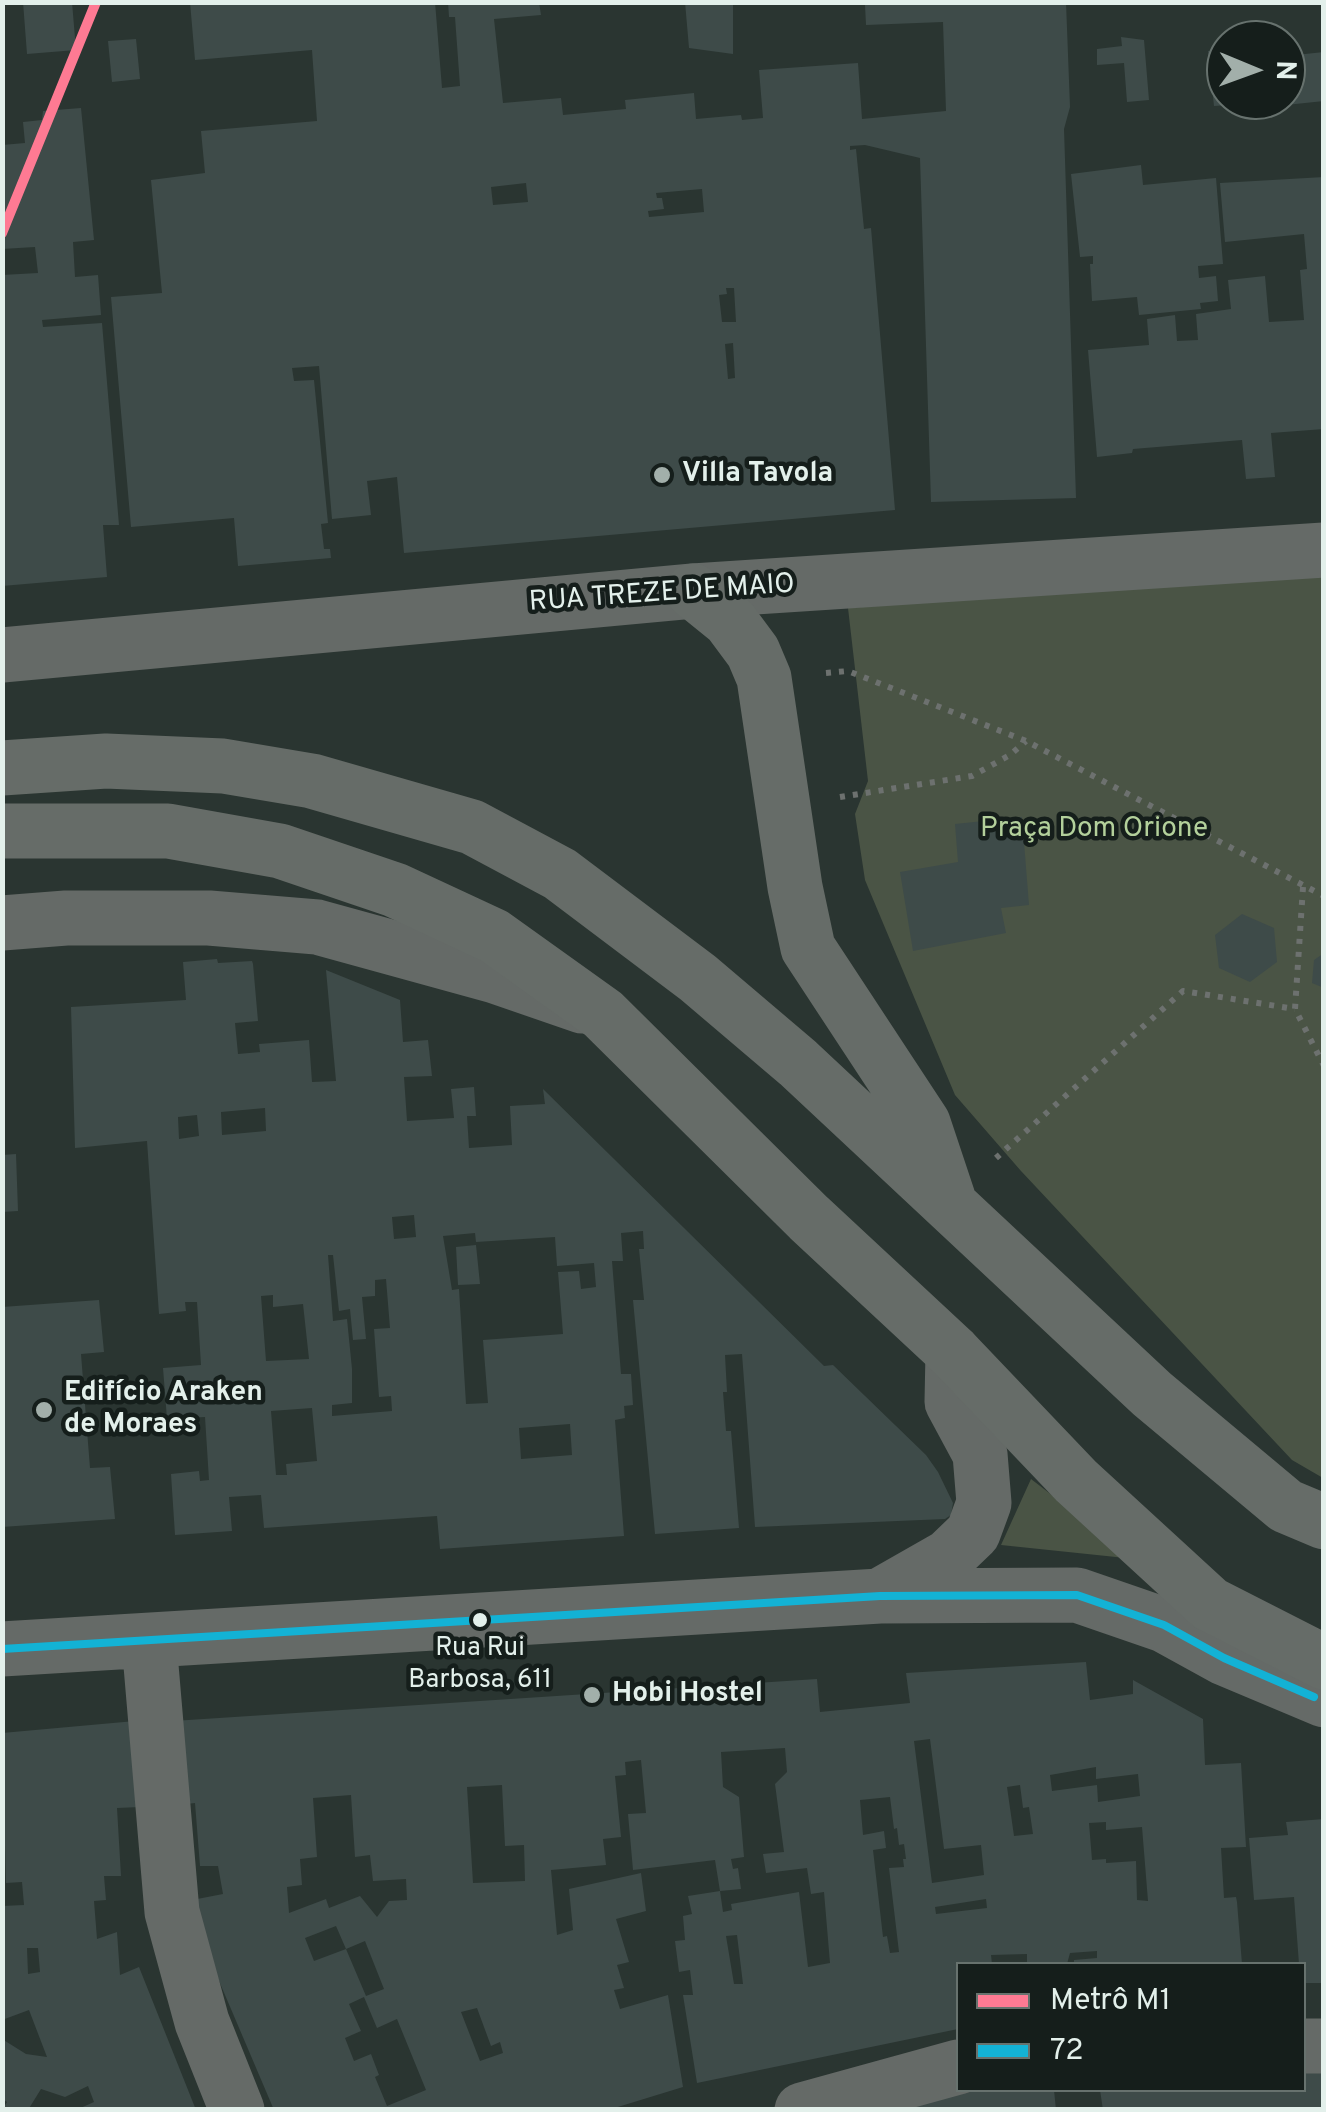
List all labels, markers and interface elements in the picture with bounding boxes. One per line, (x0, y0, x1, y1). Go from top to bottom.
north arrow (1206, 20, 1306, 120)
text: N (1266, 60, 1302, 81)
place label: Villa Tavola (682, 458, 833, 492)
marker: Villa Tavola (651, 464, 673, 486)
street label: RUA TREZE DE MAIO (528, 569, 796, 621)
park label: Praça Dom Orione (980, 813, 1208, 847)
place label: Edifício Araken de Moraes (64, 1377, 263, 1443)
marker: Edifício Araken de Moraes (33, 1399, 55, 1421)
marker: Rua Rui Barbosa, 611 (470, 1610, 490, 1630)
place label: Rua Rui Barbosa, 611 (408, 1634, 552, 1696)
place label: Hobi Hostel (612, 1678, 763, 1712)
marker: Hobi Hostel (581, 1684, 603, 1706)
legend (956, 1962, 1306, 2092)
text: Metrô M1 (1050, 1983, 1171, 2020)
text: 72 (1050, 2033, 1084, 2070)

